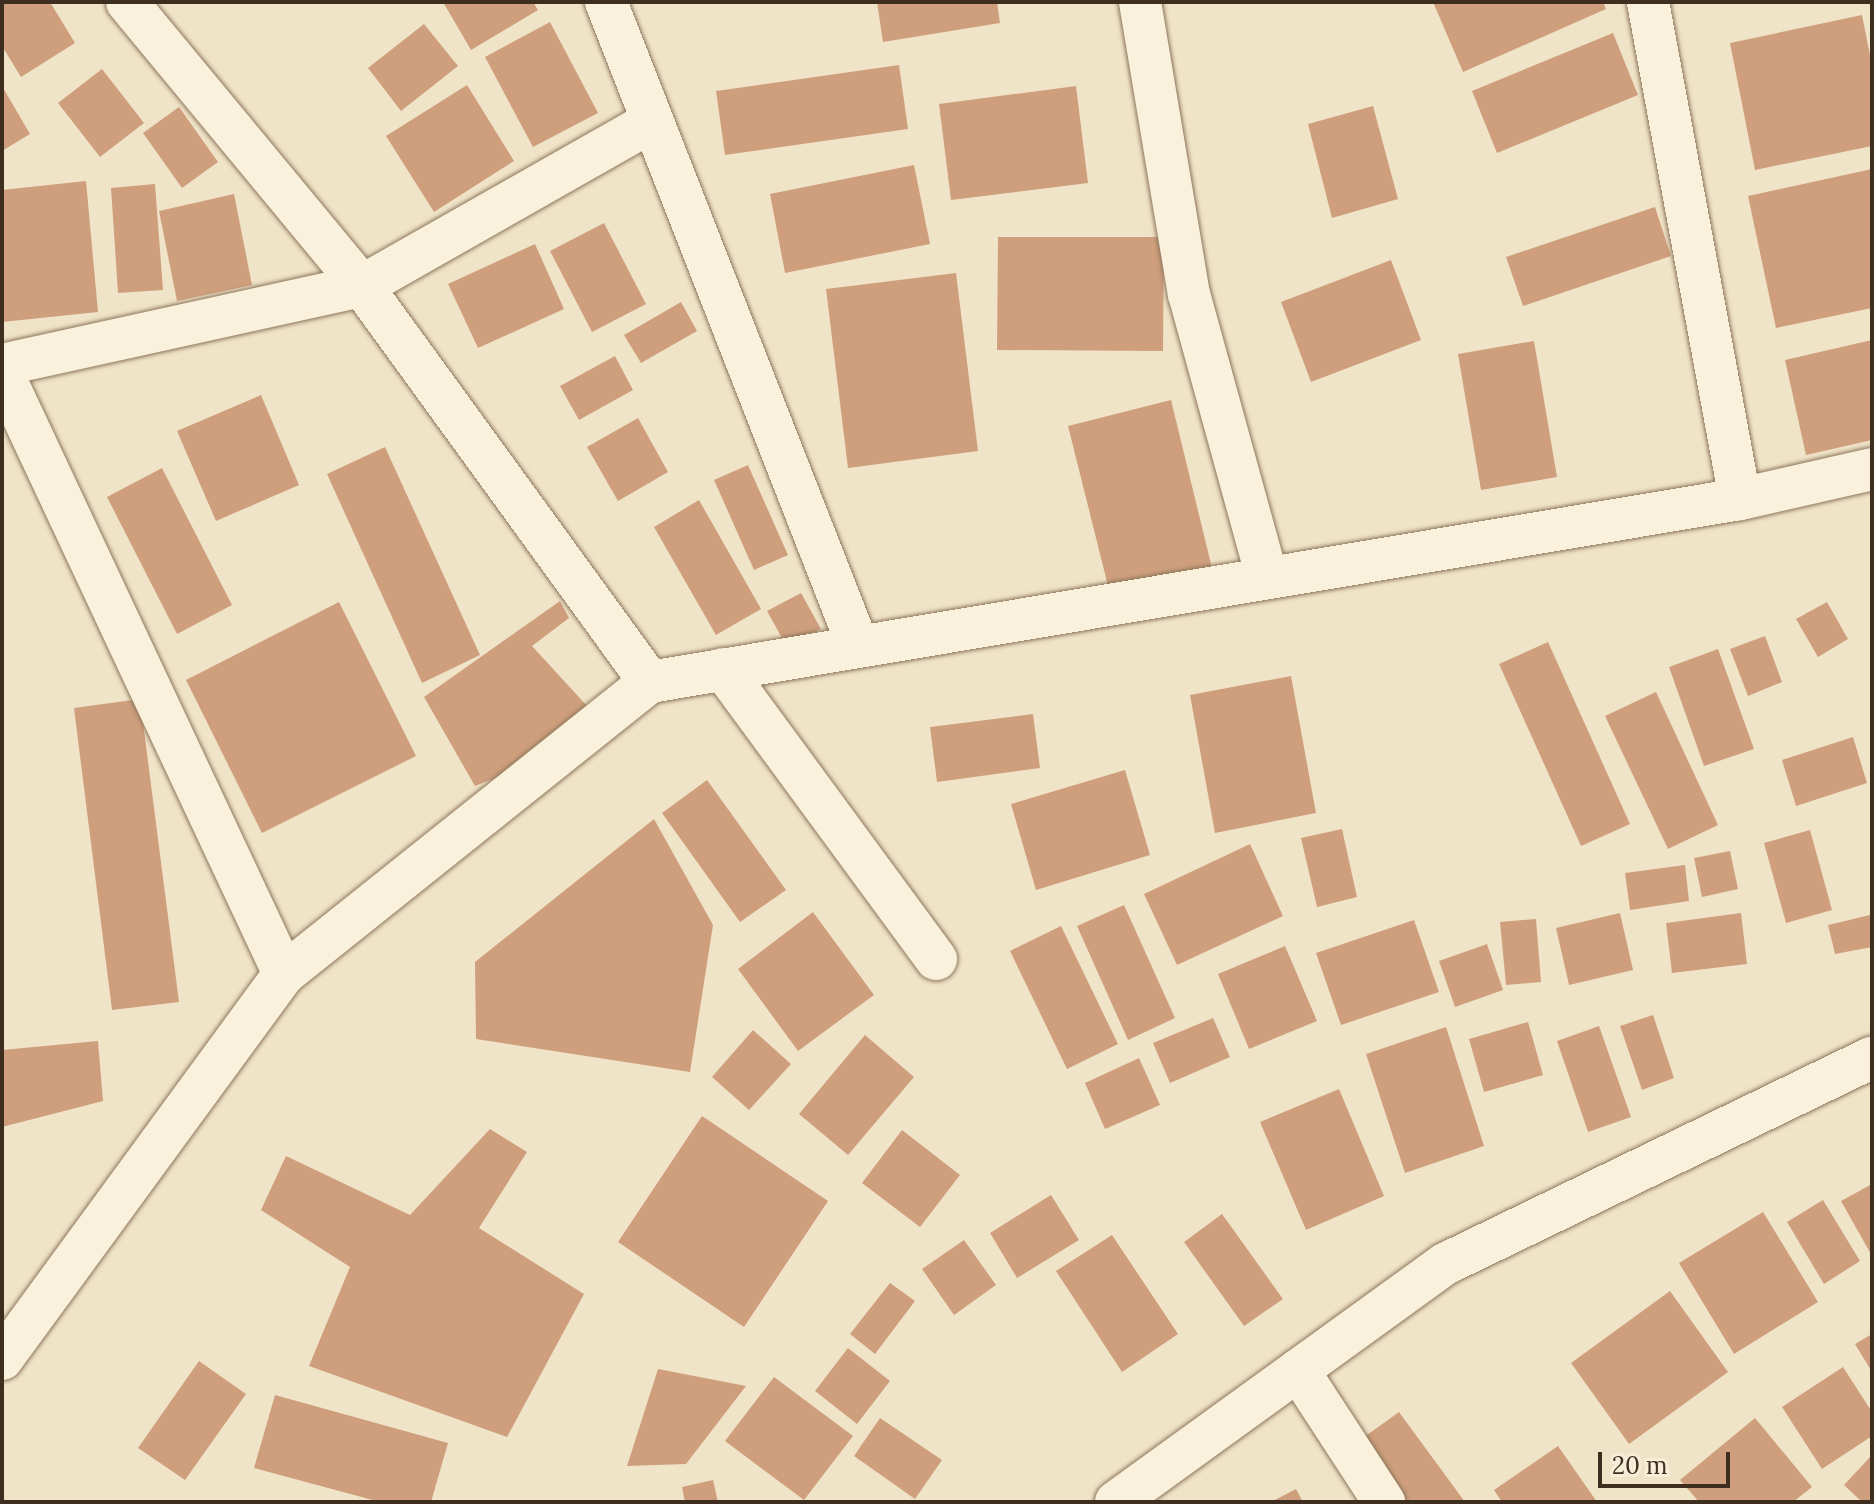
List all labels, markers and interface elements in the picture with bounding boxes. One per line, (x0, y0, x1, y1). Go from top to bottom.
scale bar (1602, 1436, 1734, 1486)
text: 20 m (1612, 1450, 1668, 1481)

